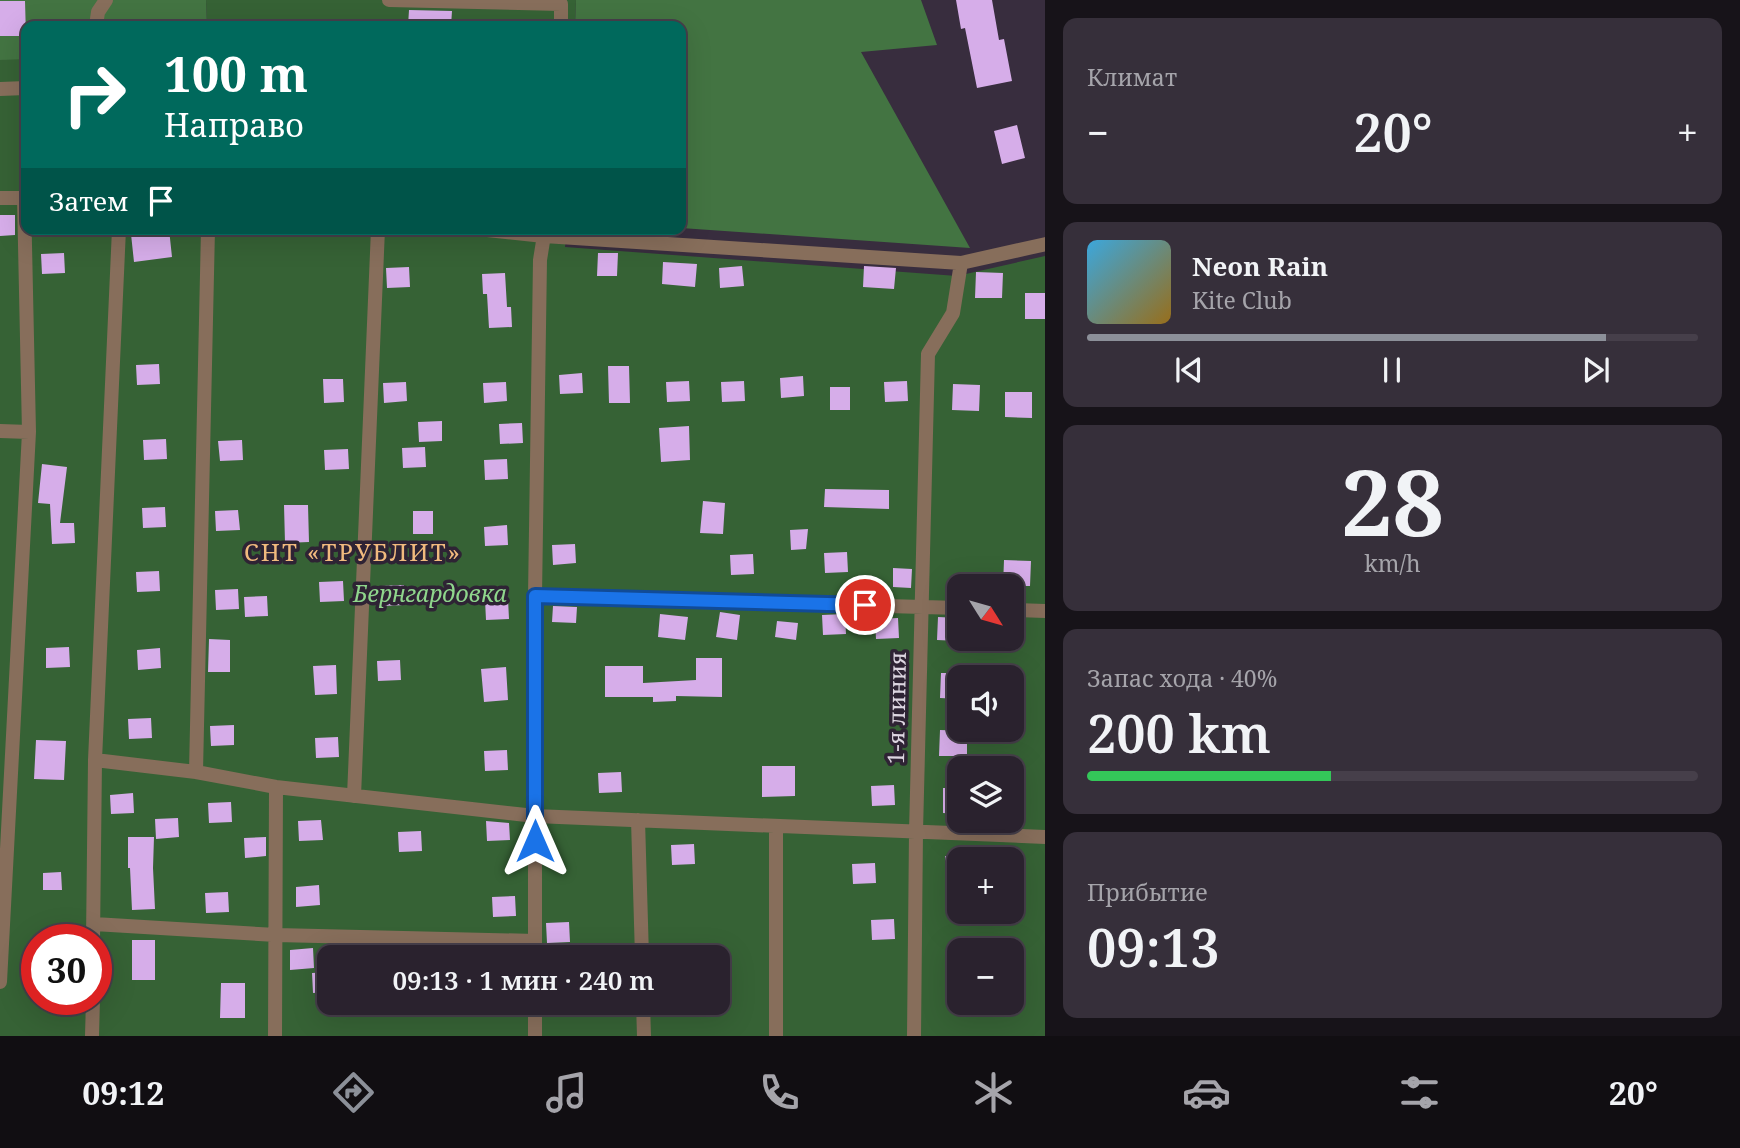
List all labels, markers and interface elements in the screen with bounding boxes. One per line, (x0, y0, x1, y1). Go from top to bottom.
text: 100 m (164, 40, 308, 106)
icon: right (49, 49, 140, 140)
text: Климат (1087, 61, 1177, 93)
text: 20° (1353, 96, 1433, 167)
text: Направо (164, 103, 304, 146)
text: − (1087, 106, 1109, 158)
text: + (1677, 106, 1698, 158)
icon: arrive (142, 182, 180, 220)
text: Затем (49, 183, 128, 219)
text: Neon Rain (1192, 248, 1328, 284)
text: Kite Club (1192, 284, 1292, 316)
icon: previous (1170, 351, 1208, 389)
icon: pause (1373, 351, 1411, 389)
icon: next (1577, 351, 1615, 389)
text: 28 (1341, 439, 1444, 563)
district label: СНТ «ТРУБЛИТ» (244, 535, 462, 568)
text: km/h (1364, 547, 1421, 579)
north arrow (947, 574, 1024, 651)
map controls (947, 574, 1024, 1015)
pin (835, 575, 895, 635)
park label: Бернгардовка (352, 577, 507, 609)
icon: arrive (846, 586, 884, 624)
street label: 1-я линия (879, 651, 913, 765)
text: Запас хода · 40% (1087, 662, 1277, 694)
button: sound (947, 665, 1024, 742)
text: 200 km (1087, 697, 1271, 768)
button: layers (947, 756, 1024, 833)
position arrow (498, 804, 572, 878)
button: + (947, 847, 1024, 924)
text: Прибытие (1087, 876, 1208, 908)
text: 09:13 (1087, 911, 1220, 982)
speed limit sign: 30 (21, 924, 112, 1015)
button: − (947, 938, 1024, 1015)
text: 09:13 · 1 мин · 240 m (392, 962, 655, 998)
icon: directions (329, 1068, 378, 1117)
icon: music (542, 1068, 591, 1117)
icon: phone (755, 1068, 804, 1117)
icon: climate (969, 1068, 1018, 1117)
icon: car (1182, 1068, 1231, 1117)
icon: filters (1395, 1068, 1444, 1117)
text: 09:12 (82, 1071, 164, 1114)
text: 20° (1609, 1071, 1658, 1114)

